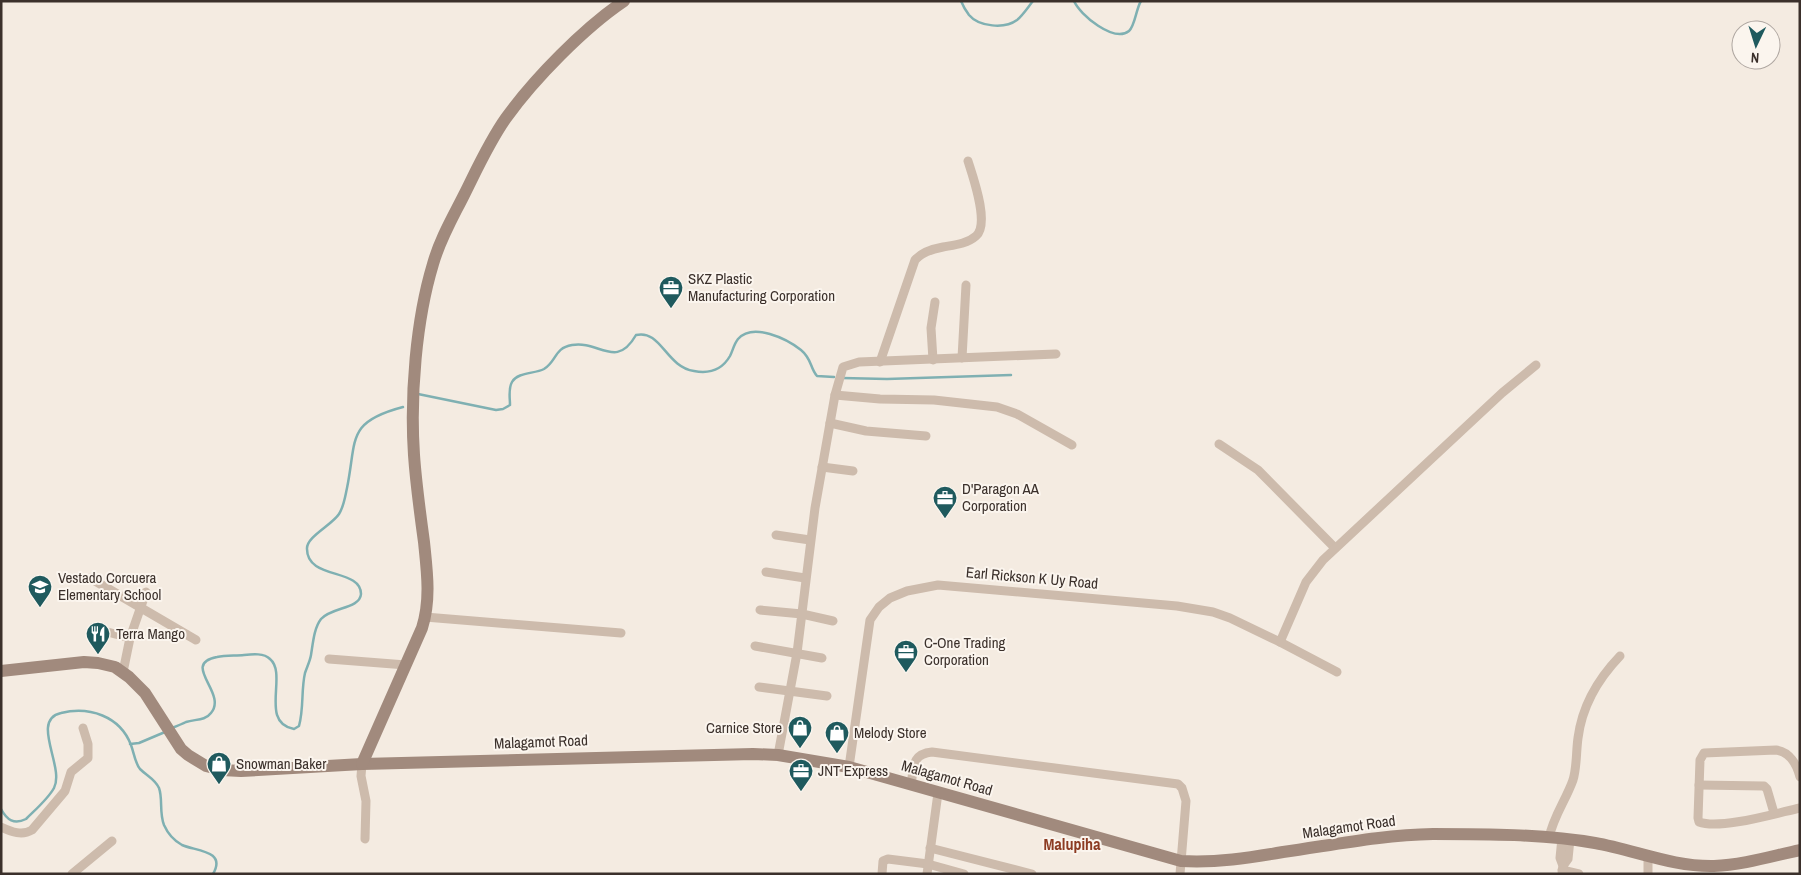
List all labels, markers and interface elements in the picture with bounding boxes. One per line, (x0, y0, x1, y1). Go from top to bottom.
north arrow (1731, 20, 1781, 70)
text: N (1750, 49, 1760, 67)
place label: SKZ Plastic Manufacturing Corporation (688, 268, 835, 306)
office icon: SKZ Plastic Manufacturing Corporation (658, 275, 684, 309)
place label: D'Paragon AA Corporation (962, 478, 1040, 516)
office icon: D'Paragon AA Corporation (932, 485, 958, 519)
street label: Earl Rickson K Uy Road (965, 561, 1099, 594)
place label: Vestado Corcuera Elementary School (58, 567, 161, 605)
school or university icon: Vestado Corcuera Elementary School (27, 574, 53, 608)
restaurant icon: Terra Mango (85, 621, 111, 655)
place label: Terra Mango (116, 623, 185, 644)
place label: C-One Trading Corporation (924, 632, 1006, 670)
office icon: C-One Trading Corporation (893, 639, 919, 673)
shop icon: Carnice Store (787, 715, 813, 749)
place label: Carnice Store (706, 717, 782, 738)
shop icon: Melody Store (824, 720, 850, 754)
place label: Melody Store (854, 722, 927, 743)
street label: Malagamot Road (494, 729, 588, 754)
shop icon: Snowman Baker (206, 751, 232, 785)
place label: Snowman Baker (236, 753, 326, 774)
street label: Malagamot Road (899, 755, 995, 801)
office icon: JNT Express (788, 758, 814, 792)
place label: JNT Express (818, 760, 888, 781)
street label: Malagamot Road (1301, 810, 1397, 843)
district label: Malupiha (1044, 833, 1101, 855)

